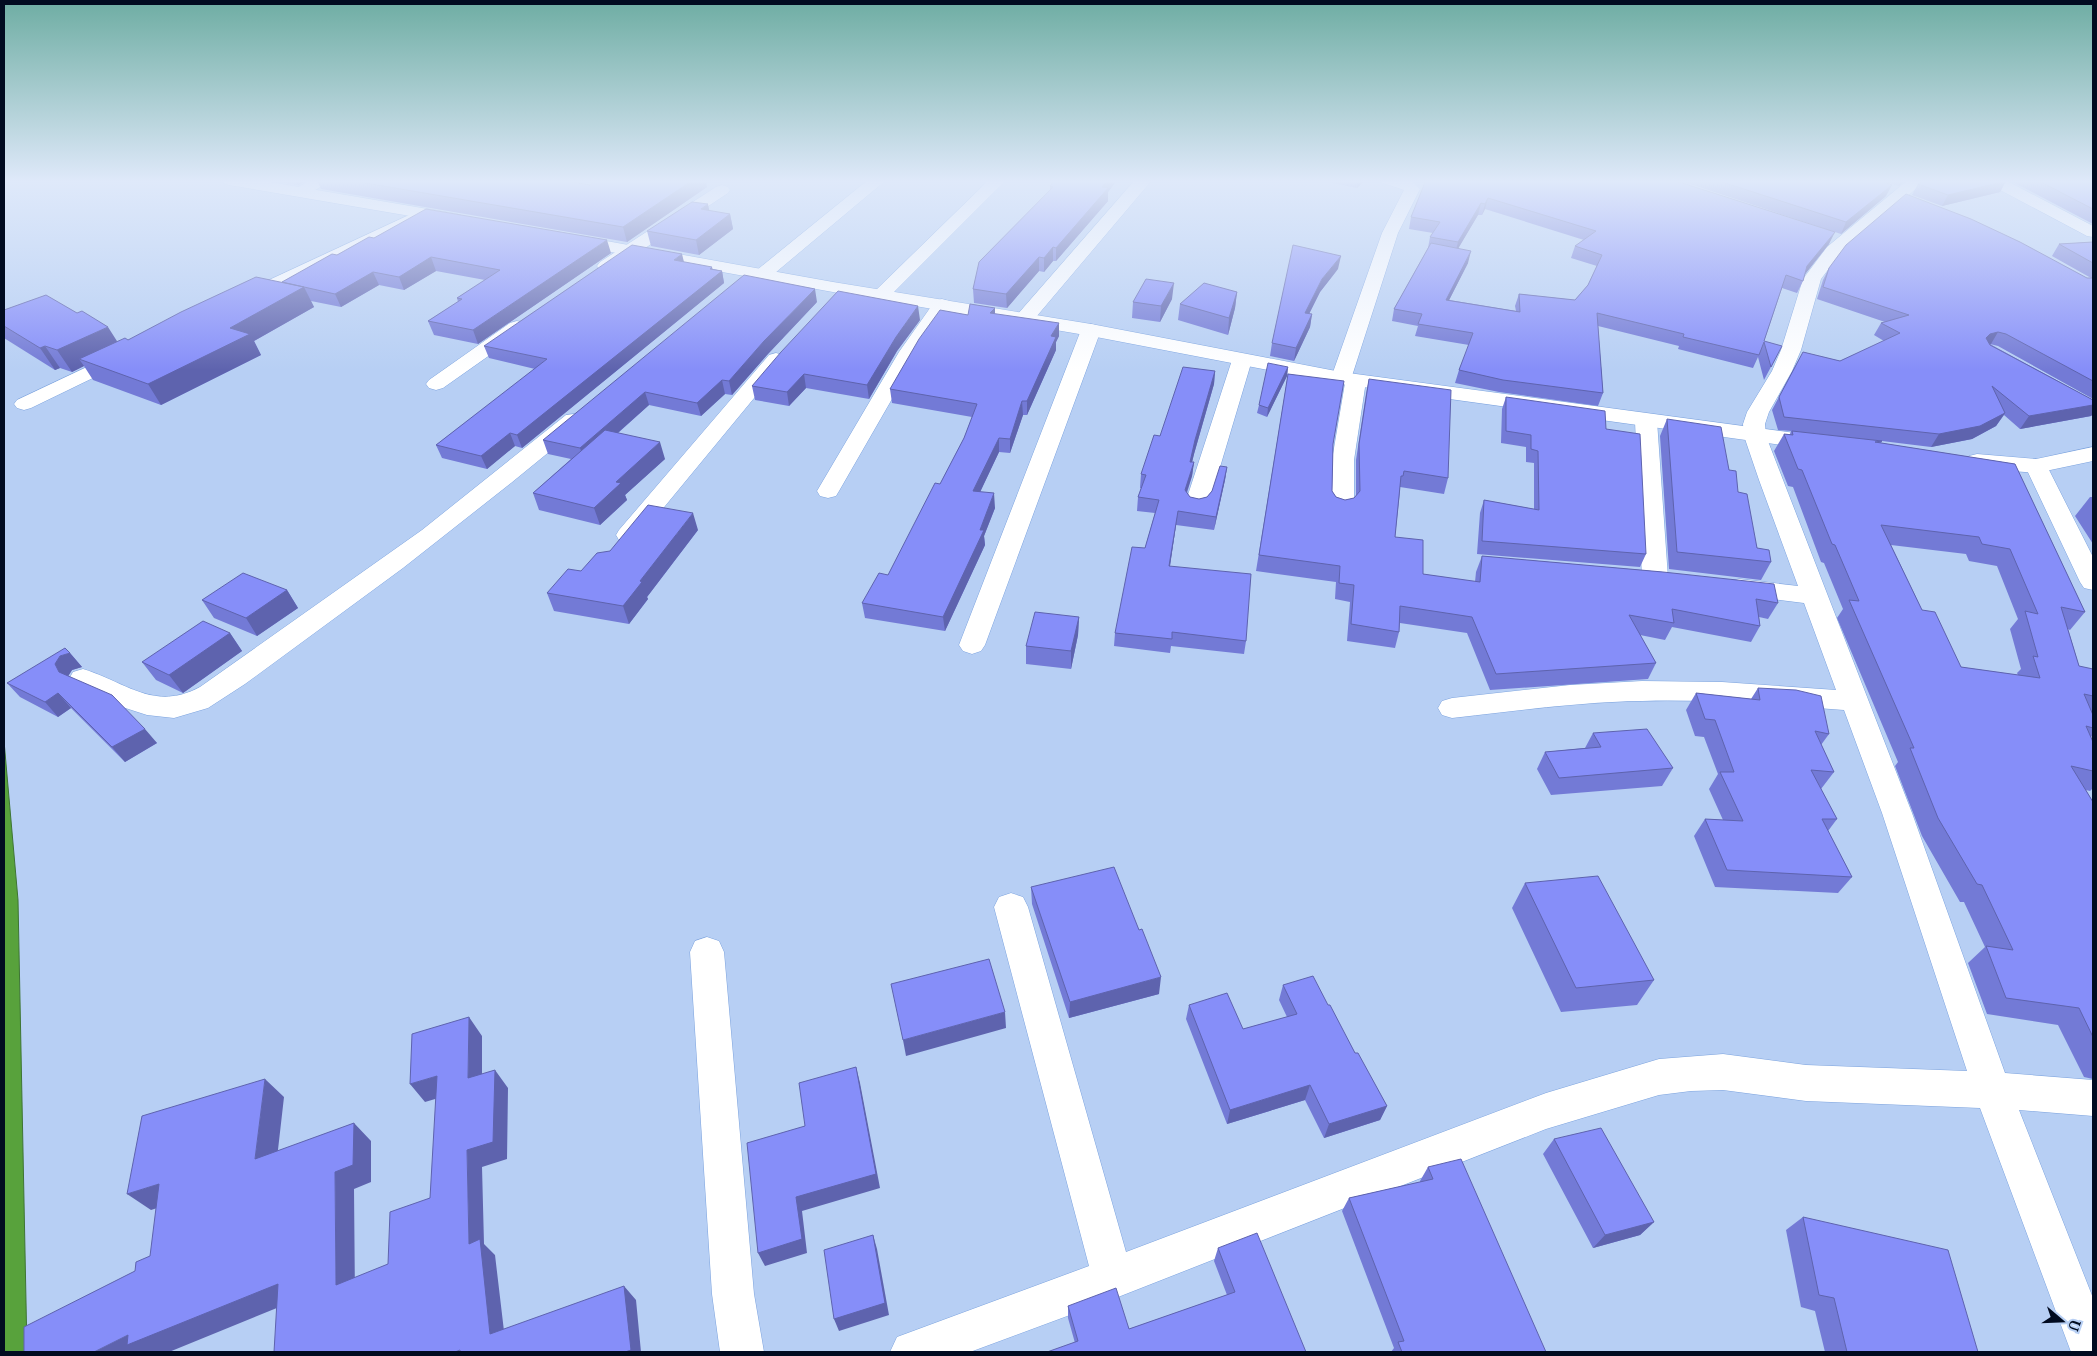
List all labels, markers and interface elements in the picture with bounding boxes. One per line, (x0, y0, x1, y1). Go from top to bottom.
north arrow (2037, 1296, 2087, 1346)
text: U (2064, 1317, 2084, 1334)

